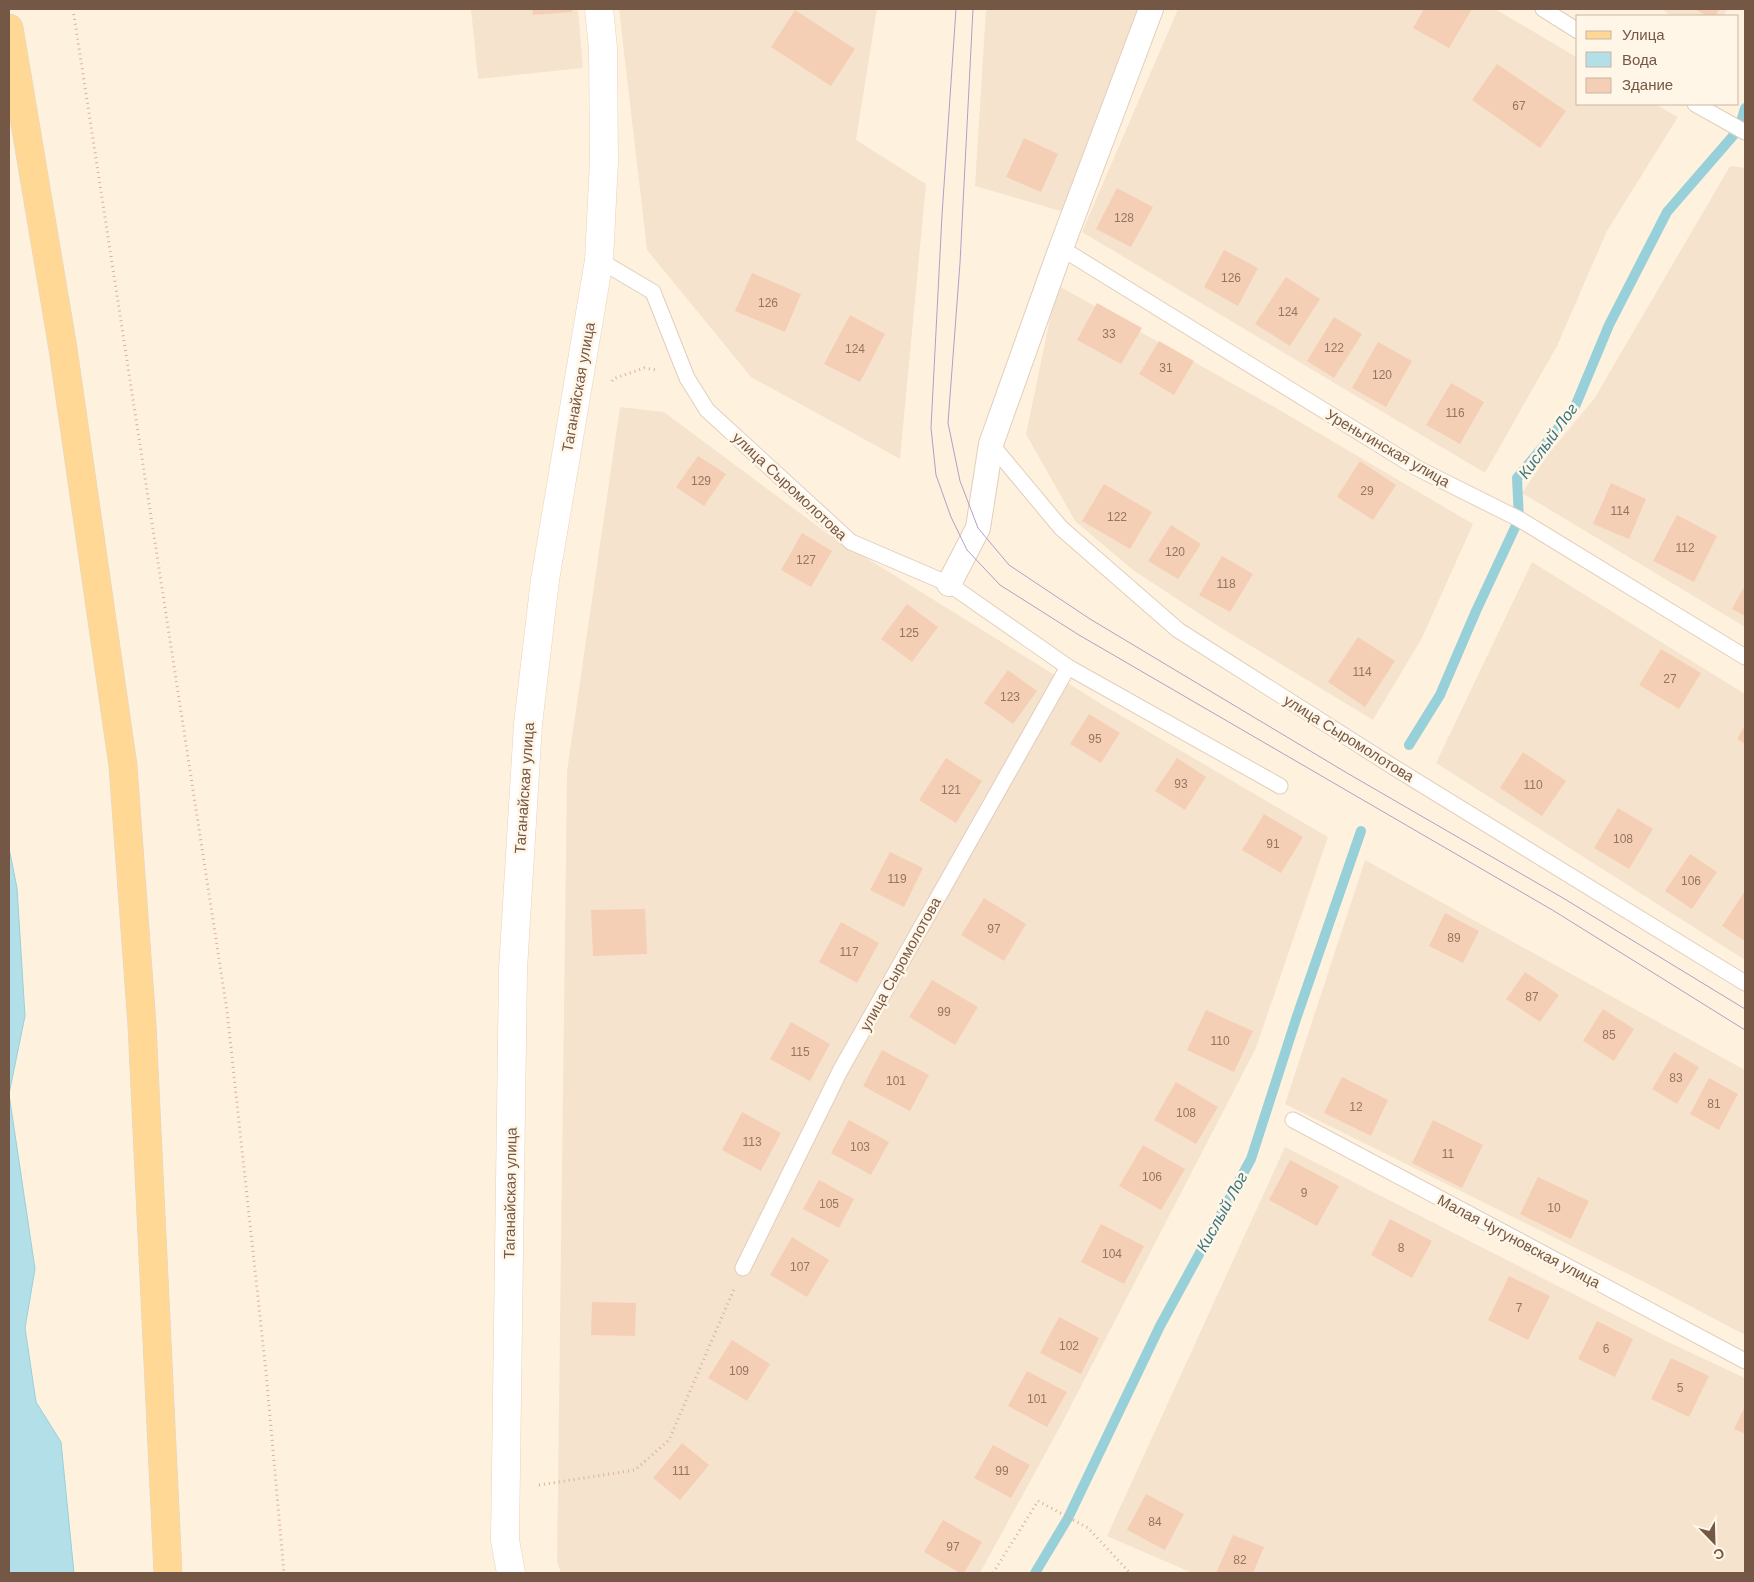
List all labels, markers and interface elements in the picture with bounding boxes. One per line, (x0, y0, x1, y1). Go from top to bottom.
legend (1576, 15, 1739, 105)
text: Улица (1622, 26, 1665, 43)
text: Вода (1622, 51, 1658, 68)
text: Здание (1622, 76, 1673, 93)
house number: 67 (1512, 99, 1526, 113)
house number: 128 (1114, 211, 1134, 225)
house number: 126 (1221, 271, 1241, 285)
house number: 126 (758, 296, 778, 310)
house number: 124 (1278, 305, 1298, 319)
street label: Таганайская улица (558, 320, 598, 453)
house number: 33 (1102, 327, 1116, 341)
house number: 122 (1324, 341, 1344, 355)
house number: 124 (845, 342, 865, 356)
house number: 31 (1159, 361, 1173, 375)
house number: 120 (1372, 368, 1392, 382)
water label: Кислый Лог (1515, 400, 1581, 482)
street label: Уреньгинская улица (1323, 406, 1453, 491)
house number: 116 (1445, 406, 1465, 420)
street label: улица Сыромолотова (729, 429, 851, 544)
house number: 129 (691, 474, 711, 488)
house number: 29 (1360, 484, 1374, 498)
house number: 114 (1610, 504, 1630, 518)
house number: 122 (1107, 510, 1127, 524)
house number: 112 (1675, 541, 1695, 555)
house number: 120 (1165, 545, 1185, 559)
house number: 127 (796, 553, 816, 567)
house number: 118 (1216, 577, 1236, 591)
house number: 125 (899, 626, 919, 640)
house number: 114 (1352, 665, 1372, 679)
house number: 27 (1663, 672, 1677, 686)
house number: 123 (1000, 690, 1020, 704)
street label: улица Сыромолотова (1281, 691, 1418, 785)
street label: Таганайская улица (511, 721, 537, 854)
house number: 95 (1088, 732, 1102, 746)
house number: 93 (1174, 777, 1188, 791)
house number: 110 (1523, 778, 1543, 792)
house number: 121 (941, 783, 961, 797)
house number: 108 (1613, 832, 1633, 846)
house number: 91 (1266, 837, 1280, 851)
house number: 119 (887, 872, 907, 886)
house number: 106 (1681, 874, 1701, 888)
street label: улица Сыромолотова (856, 894, 944, 1034)
house number: 97 (987, 922, 1001, 936)
house number: 89 (1447, 931, 1461, 945)
house number: 117 (839, 945, 859, 959)
house number: 87 (1525, 990, 1539, 1004)
house number: 99 (937, 1005, 951, 1019)
house number: 85 (1602, 1028, 1616, 1042)
house number: 110 (1210, 1034, 1230, 1048)
house number: 115 (790, 1045, 810, 1059)
house number: 83 (1669, 1071, 1683, 1085)
house number: 101 (886, 1074, 906, 1088)
house number: 81 (1707, 1097, 1721, 1111)
house number: 12 (1349, 1100, 1363, 1114)
house number: 108 (1176, 1106, 1196, 1120)
street label: Таганайская улица (500, 1126, 520, 1259)
house number: 113 (742, 1135, 762, 1149)
house number: 103 (850, 1140, 870, 1154)
house number: 11 (1442, 1147, 1455, 1161)
water label: Кислый Лог (1193, 1169, 1251, 1255)
house number: 106 (1142, 1170, 1162, 1184)
house number: 9 (1301, 1186, 1308, 1200)
street label: Малая Чугуновская улица (1435, 1191, 1604, 1291)
house number: 105 (819, 1197, 839, 1211)
house number: 10 (1547, 1201, 1561, 1215)
house number: 8 (1398, 1241, 1405, 1255)
house number: 104 (1102, 1247, 1122, 1261)
house number: 107 (790, 1260, 810, 1274)
house number: 7 (1516, 1301, 1523, 1315)
house number: 102 (1059, 1339, 1079, 1353)
house number: 6 (1603, 1342, 1610, 1356)
house number: 109 (729, 1364, 749, 1378)
house number: 5 (1677, 1381, 1684, 1395)
house number: 101 (1027, 1392, 1047, 1406)
house number: 111 (672, 1464, 690, 1478)
house number: 99 (995, 1464, 1009, 1478)
house number: 84 (1148, 1515, 1162, 1529)
north arrow (1689, 1517, 1739, 1567)
house number: 97 (946, 1540, 960, 1554)
text: С (1711, 1545, 1727, 1563)
house number: 82 (1233, 1553, 1247, 1567)

